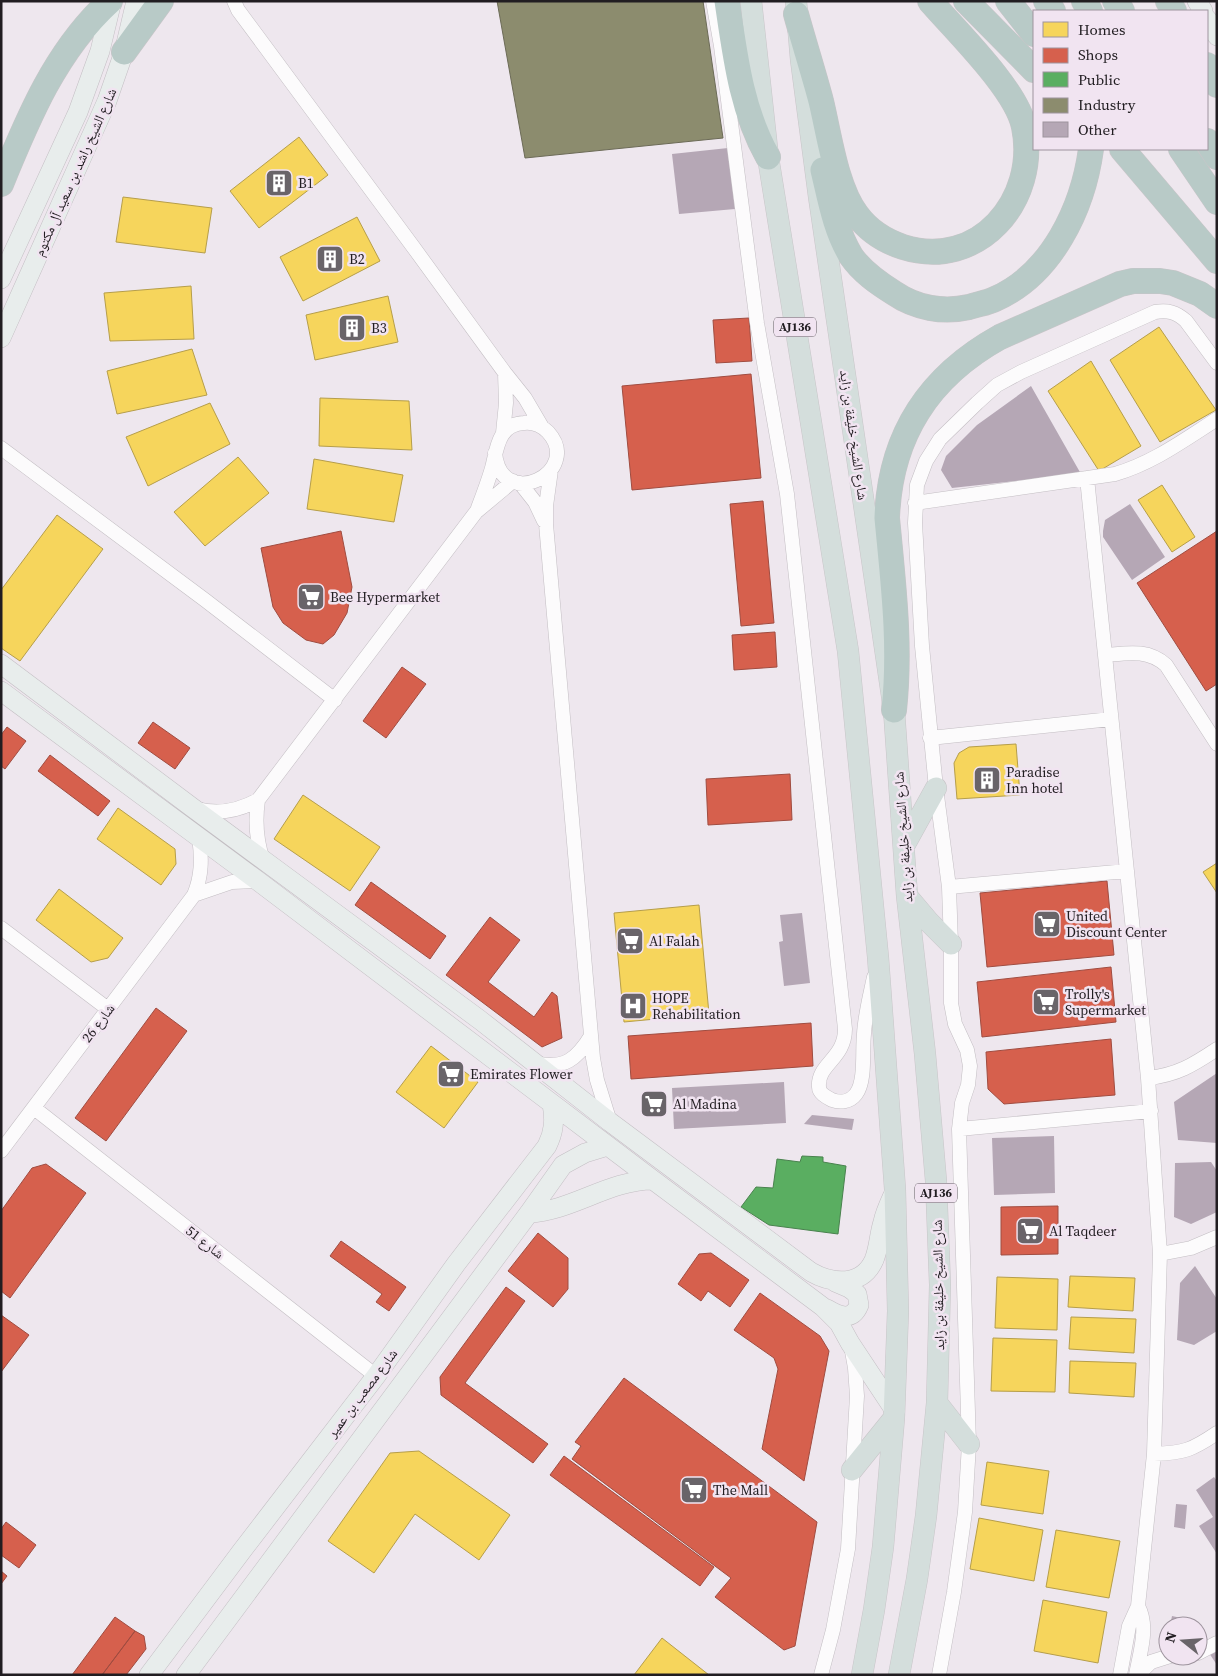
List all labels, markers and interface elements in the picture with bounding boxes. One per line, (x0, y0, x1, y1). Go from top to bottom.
legend (1033, 10, 1208, 150)
text: Homes (1078, 19, 1125, 40)
text: Shops (1078, 44, 1118, 65)
text: Public (1078, 69, 1120, 90)
street label: شارع الشيخ راشد بن سعيد آل مكتوم (29, 85, 121, 259)
text: Industry (1078, 94, 1136, 115)
text: Other (1078, 119, 1117, 140)
building icon: B1 (264, 168, 294, 198)
place label: B1 (298, 173, 314, 193)
building icon: B2 (315, 244, 345, 274)
place label: B2 (349, 249, 365, 269)
building icon: B3 (337, 313, 367, 343)
place label: B3 (371, 318, 387, 338)
road number: AJ136 (774, 318, 816, 337)
street label: شارع الشيخ خليفة بن زايد (835, 369, 873, 501)
supermarket icon: Bee Hypermarket (296, 582, 326, 612)
place label: Bee Hypermarket (330, 587, 440, 607)
place label: Paradise Inn hotel (1006, 762, 1063, 798)
building icon: Paradise Inn hotel (972, 765, 1002, 795)
street label: شارع الشيخ خليفة بن زايد (888, 771, 918, 903)
place label: United Discount Center (1066, 906, 1167, 942)
supermarket icon: United Discount Center (1032, 909, 1062, 939)
supermarket icon: Al Falah (615, 926, 645, 956)
place label: Al Falah (649, 931, 700, 951)
place label: Trolly's Supermarket (1065, 984, 1146, 1020)
supermarket icon: Trolly's Supermarket (1031, 987, 1061, 1017)
place label: HOPE Rehabilitation (652, 988, 741, 1024)
hospital icon: HOPE Rehabilitation (618, 991, 648, 1021)
street label: شارع 26 (77, 999, 119, 1047)
supermarket icon: Emirates Flower (436, 1059, 466, 1089)
place label: Emirates Flower (470, 1064, 573, 1084)
supermarket icon: Al Madina (639, 1089, 669, 1119)
place label: Al Madina (673, 1094, 738, 1114)
road number: AJ136 (915, 1184, 957, 1202)
supermarket icon: Al Taqdeer (1015, 1216, 1045, 1246)
street label: شارع الشيخ خليفة بن زايد (927, 1219, 949, 1351)
street label: شارع 51 (182, 1221, 228, 1263)
place label: Al Taqdeer (1049, 1221, 1116, 1241)
street label: شارع مصعب بن عمير (321, 1344, 402, 1442)
supermarket icon: The Mall (679, 1475, 709, 1505)
place label: The Mall (713, 1480, 768, 1500)
north arrow (1158, 1616, 1208, 1666)
text: N (1160, 1629, 1182, 1645)

